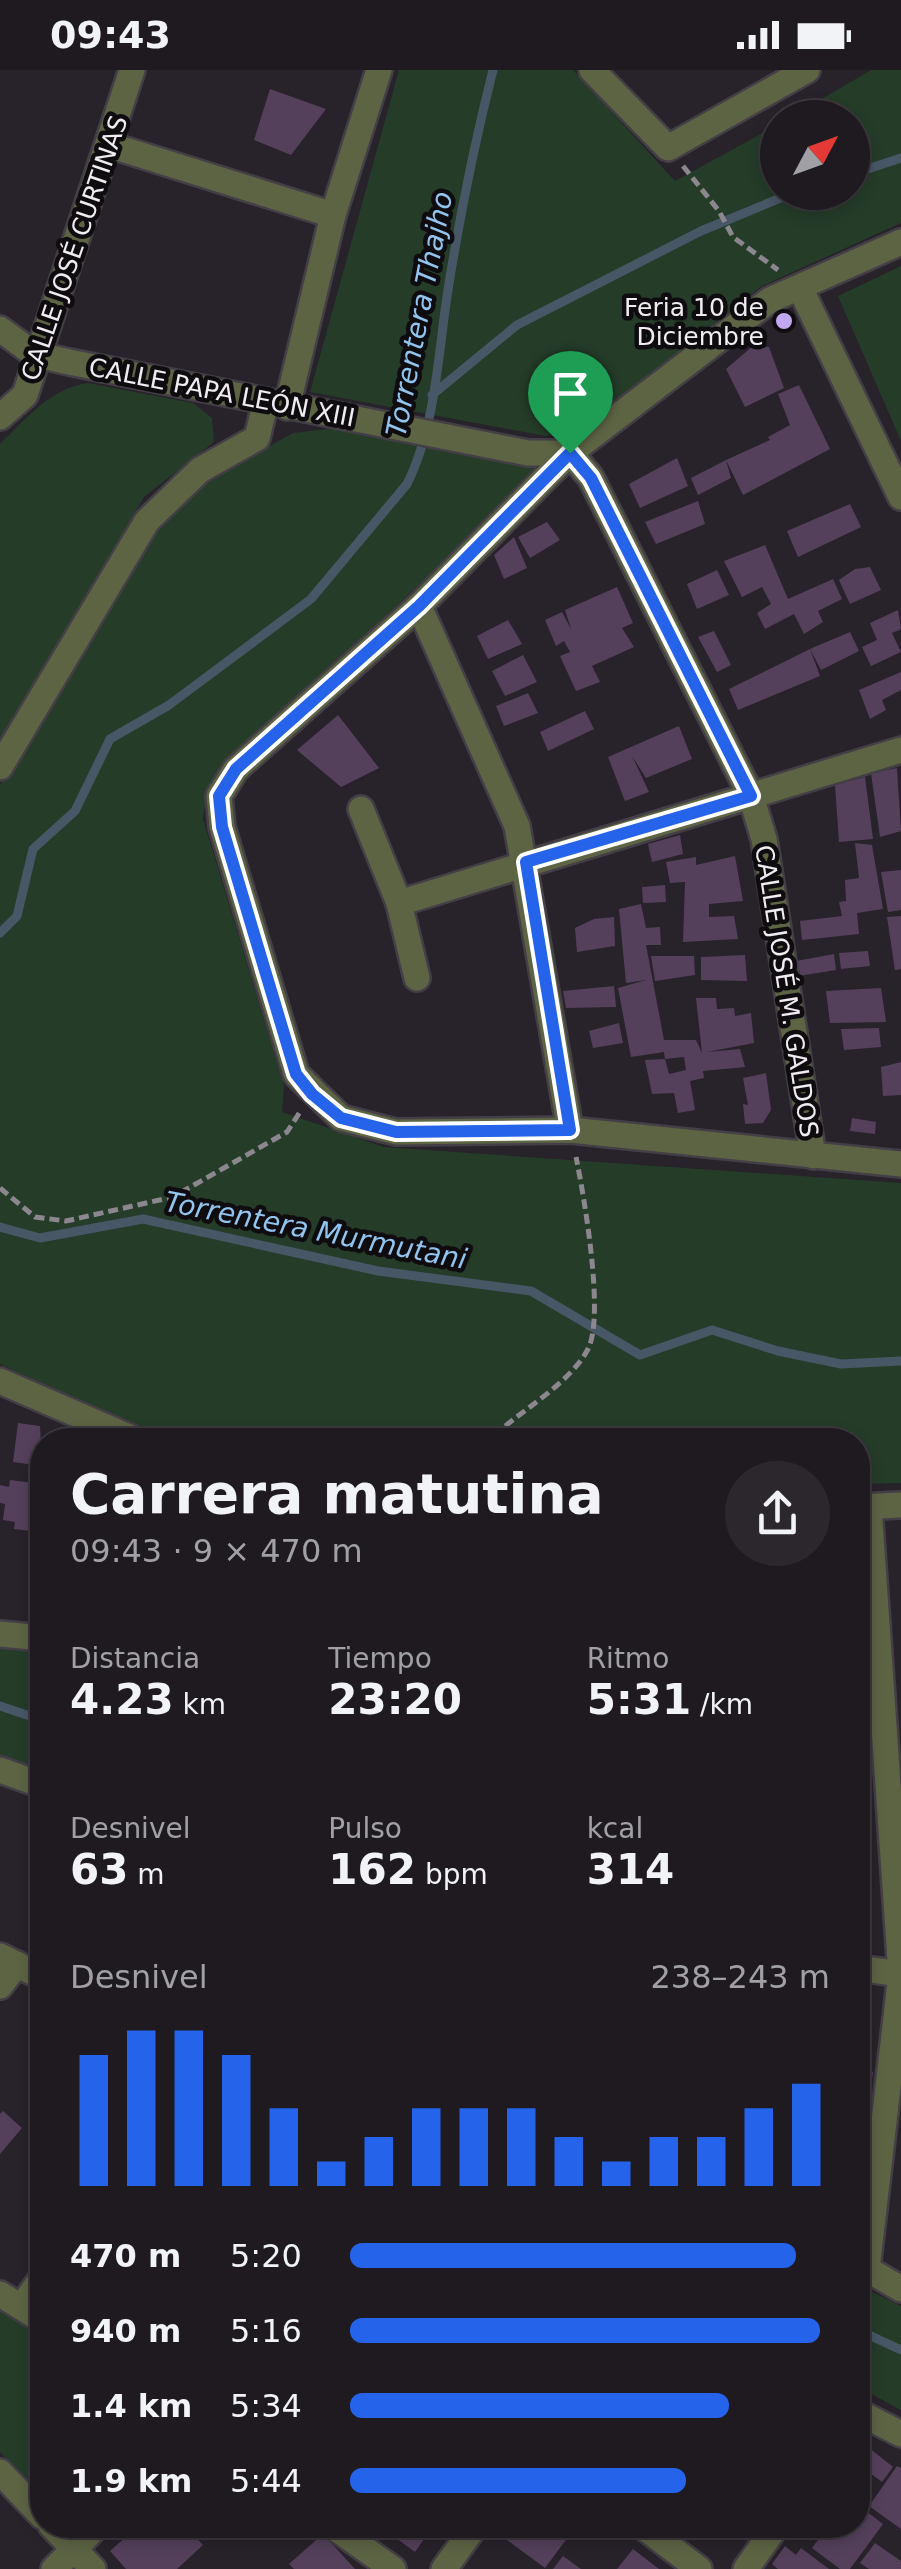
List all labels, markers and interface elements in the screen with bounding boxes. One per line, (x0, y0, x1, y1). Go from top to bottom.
text: 09:43 (50, 13, 171, 57)
north arrow (760, 100, 870, 210)
map controls (760, 100, 870, 210)
street label: CALLE JOSÉ CURTINAS (15, 112, 134, 385)
water label: Torrentera Thajho (380, 189, 459, 440)
place label: Feria 10 de Diciembre (624, 293, 764, 351)
marker: Feria 10 de Diciembre (773, 310, 795, 332)
street label: CALLE PAPA LEÓN XIII (86, 351, 358, 433)
pin (528, 351, 613, 454)
icon: arrive (543, 366, 598, 421)
street label: CALLE JOSÉ M. GALDOS (749, 843, 824, 1139)
water label: Torrentera Murmutani (162, 1185, 470, 1276)
button: share (725, 1461, 830, 1566)
text: Carrera matutina (70, 1462, 604, 1526)
text: 09:43 · 9 × 470 m (70, 1532, 363, 1570)
text: Distancia (70, 1642, 200, 1675)
text: Tiempo (328, 1642, 432, 1675)
text: Ritmo (587, 1642, 669, 1675)
text: 4.23 (70, 1675, 174, 1724)
text: 23:20 (328, 1675, 462, 1724)
text: 5:31 (587, 1675, 691, 1724)
text: km (174, 1688, 226, 1721)
text: /km (691, 1688, 753, 1721)
text: Desnivel (70, 1812, 190, 1845)
text: Pulso (328, 1812, 402, 1845)
text: kcal (587, 1812, 643, 1845)
text: 63 (70, 1845, 128, 1894)
text: 162 (328, 1845, 416, 1894)
text: 314 (587, 1845, 674, 1894)
text: m (128, 1858, 165, 1891)
text: bpm (416, 1858, 488, 1891)
text: Desnivel (70, 1958, 208, 1996)
text: 238–243 m (651, 1958, 830, 1996)
text: 470 m (70, 2237, 181, 2275)
text: 5:20 (230, 2237, 302, 2275)
text: 940 m (70, 2312, 181, 2350)
text: 5:16 (230, 2312, 302, 2350)
text: 1.4 km (70, 2387, 192, 2425)
text: 5:34 (230, 2387, 302, 2425)
text: 1.9 km (70, 2462, 192, 2500)
text: 5:44 (230, 2462, 302, 2500)

